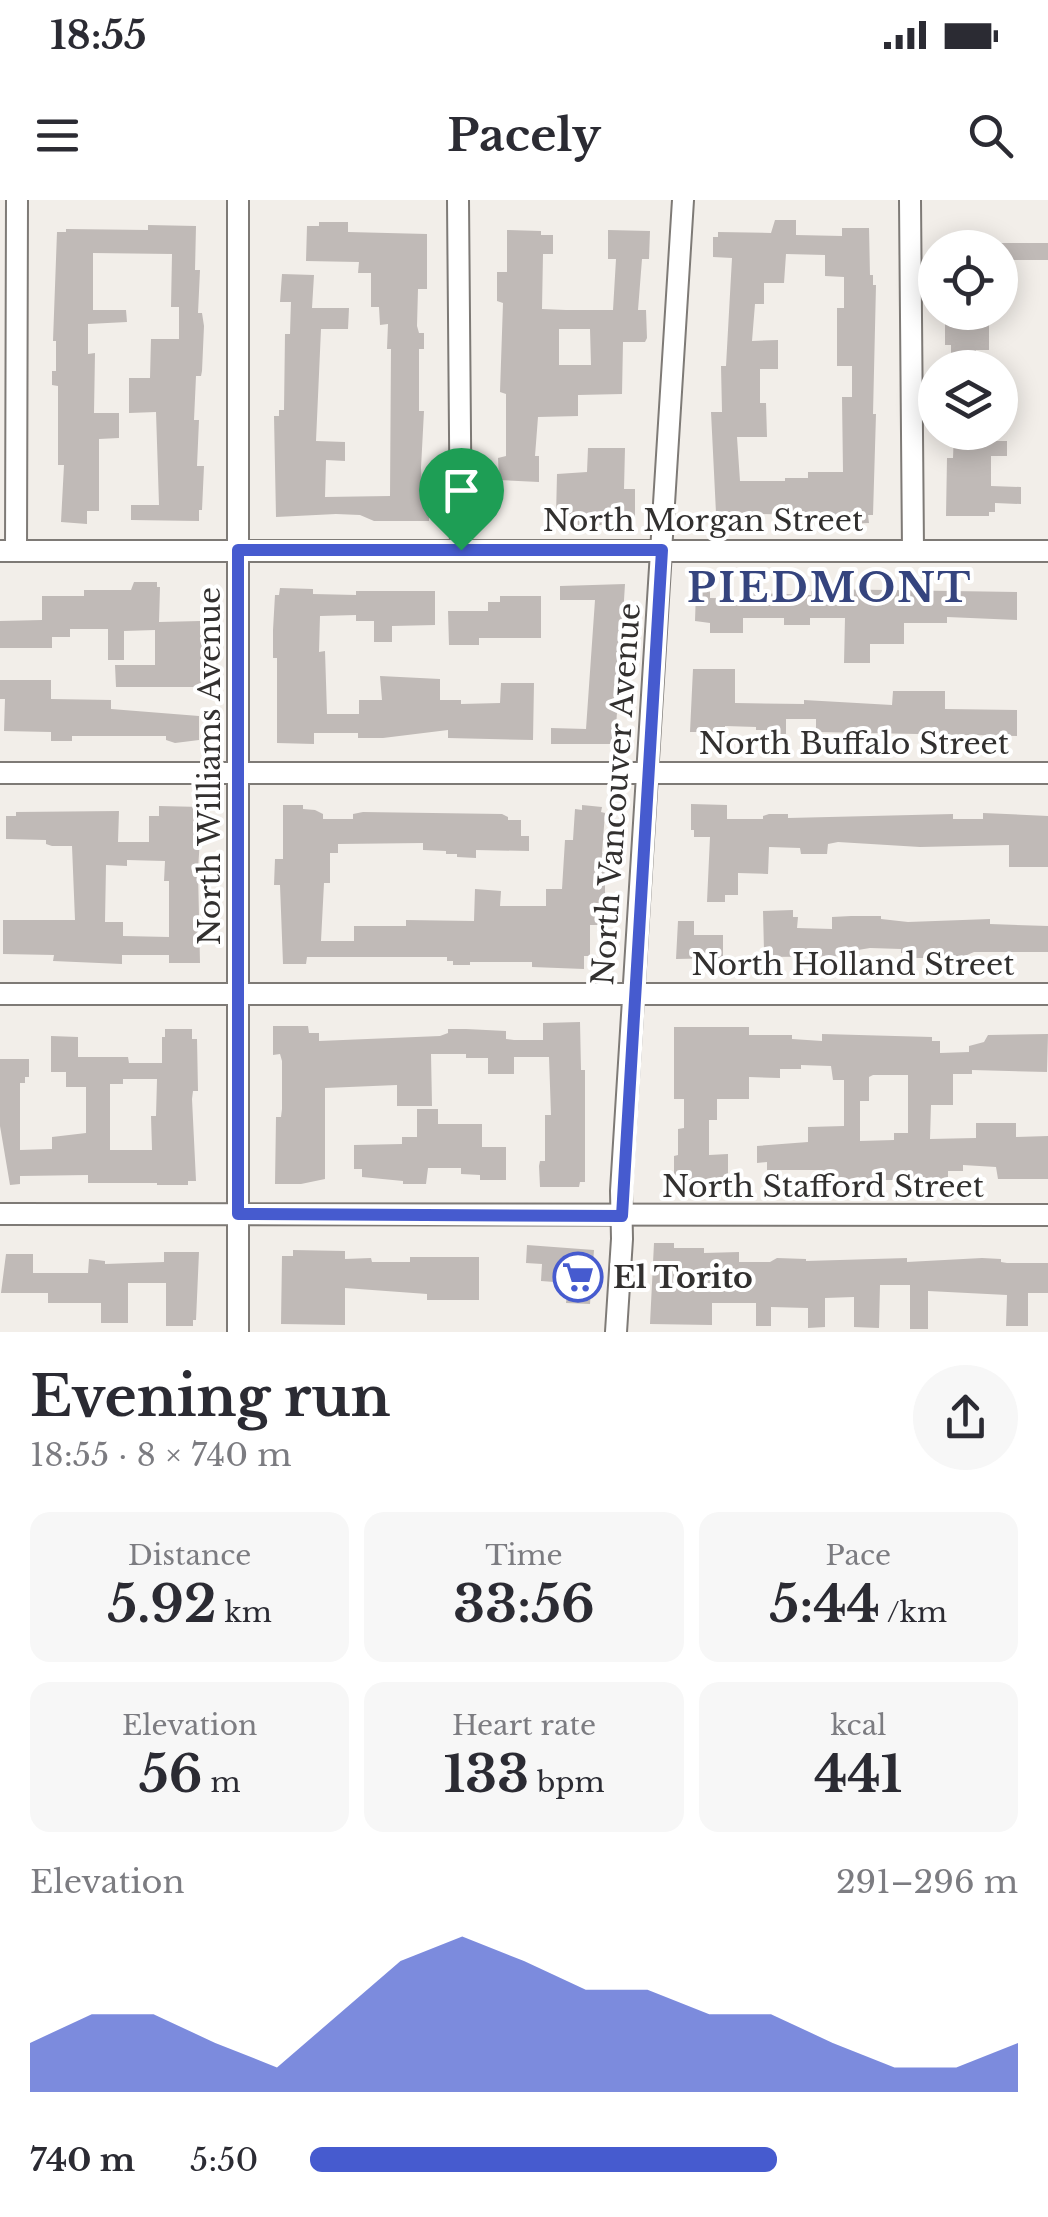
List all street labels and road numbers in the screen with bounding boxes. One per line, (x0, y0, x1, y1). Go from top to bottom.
street label: North Morgan Street (543, 502, 864, 539)
street label: North Williams Avenue (191, 587, 228, 945)
street label: North Vancouver Avenue (584, 602, 648, 986)
street label: North Buffalo Street (699, 725, 1010, 762)
street label: North Holland Street (691, 946, 1015, 983)
street label: North Stafford Street (662, 1168, 985, 1205)

